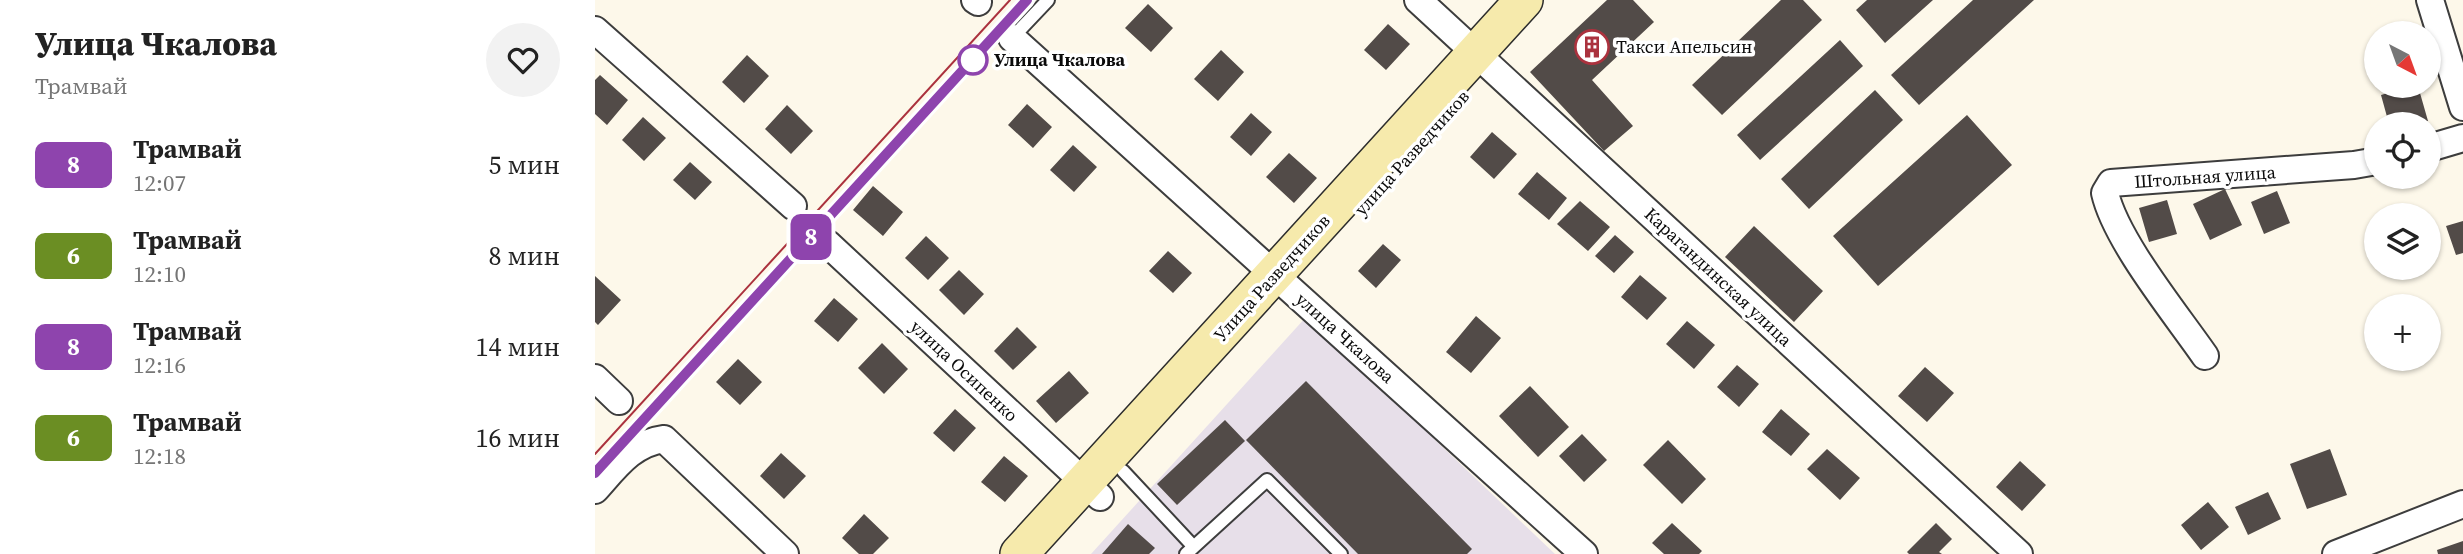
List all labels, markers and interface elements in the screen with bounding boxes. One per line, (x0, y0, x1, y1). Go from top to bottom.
text: Улица Чкалова (35, 21, 277, 66)
north arrow (2364, 21, 2441, 98)
map controls (2364, 21, 2441, 371)
button: heart (486, 23, 560, 97)
building icon: Такси Апельсин (1573, 28, 1611, 66)
place label: Такси Апельсин (1616, 34, 1753, 59)
marker: Улица Чкалова (958, 45, 988, 75)
place label: Улица Чкалова (994, 47, 1126, 72)
text: Трамвай (35, 70, 128, 102)
street label: улица Разведчиков (1348, 84, 1475, 221)
button: locate (2364, 112, 2441, 189)
text: Трамвай (133, 131, 242, 167)
text: 5 мин (488, 147, 560, 183)
text: 8 (67, 148, 80, 181)
street label: Штольная улица (2133, 159, 2277, 194)
text: 12:07 (133, 167, 186, 199)
street label: Карагандинская улица (1639, 201, 1798, 352)
button: layers (2364, 203, 2441, 280)
street label: Улица Разведчиков (1208, 209, 1335, 347)
line badge: 8 (788, 214, 834, 260)
text: 8 (804, 220, 818, 253)
text: Трамвай (133, 222, 242, 258)
text: 8 мин (488, 238, 560, 274)
text: 6 (67, 239, 80, 272)
text: 12:10 (133, 258, 186, 290)
street label: улица Чкалова (1291, 287, 1401, 389)
button: + (2364, 294, 2441, 371)
text: Трамвай (133, 313, 242, 349)
street label: улица Осипенко (905, 314, 1024, 427)
text: 14 мин (475, 329, 560, 365)
text: 8 (67, 330, 80, 363)
text: 12:16 (133, 349, 186, 381)
text: Трамвай (133, 404, 242, 440)
text: 16 мин (475, 420, 560, 456)
text: 6 (67, 421, 80, 454)
text: 12:18 (133, 440, 186, 472)

